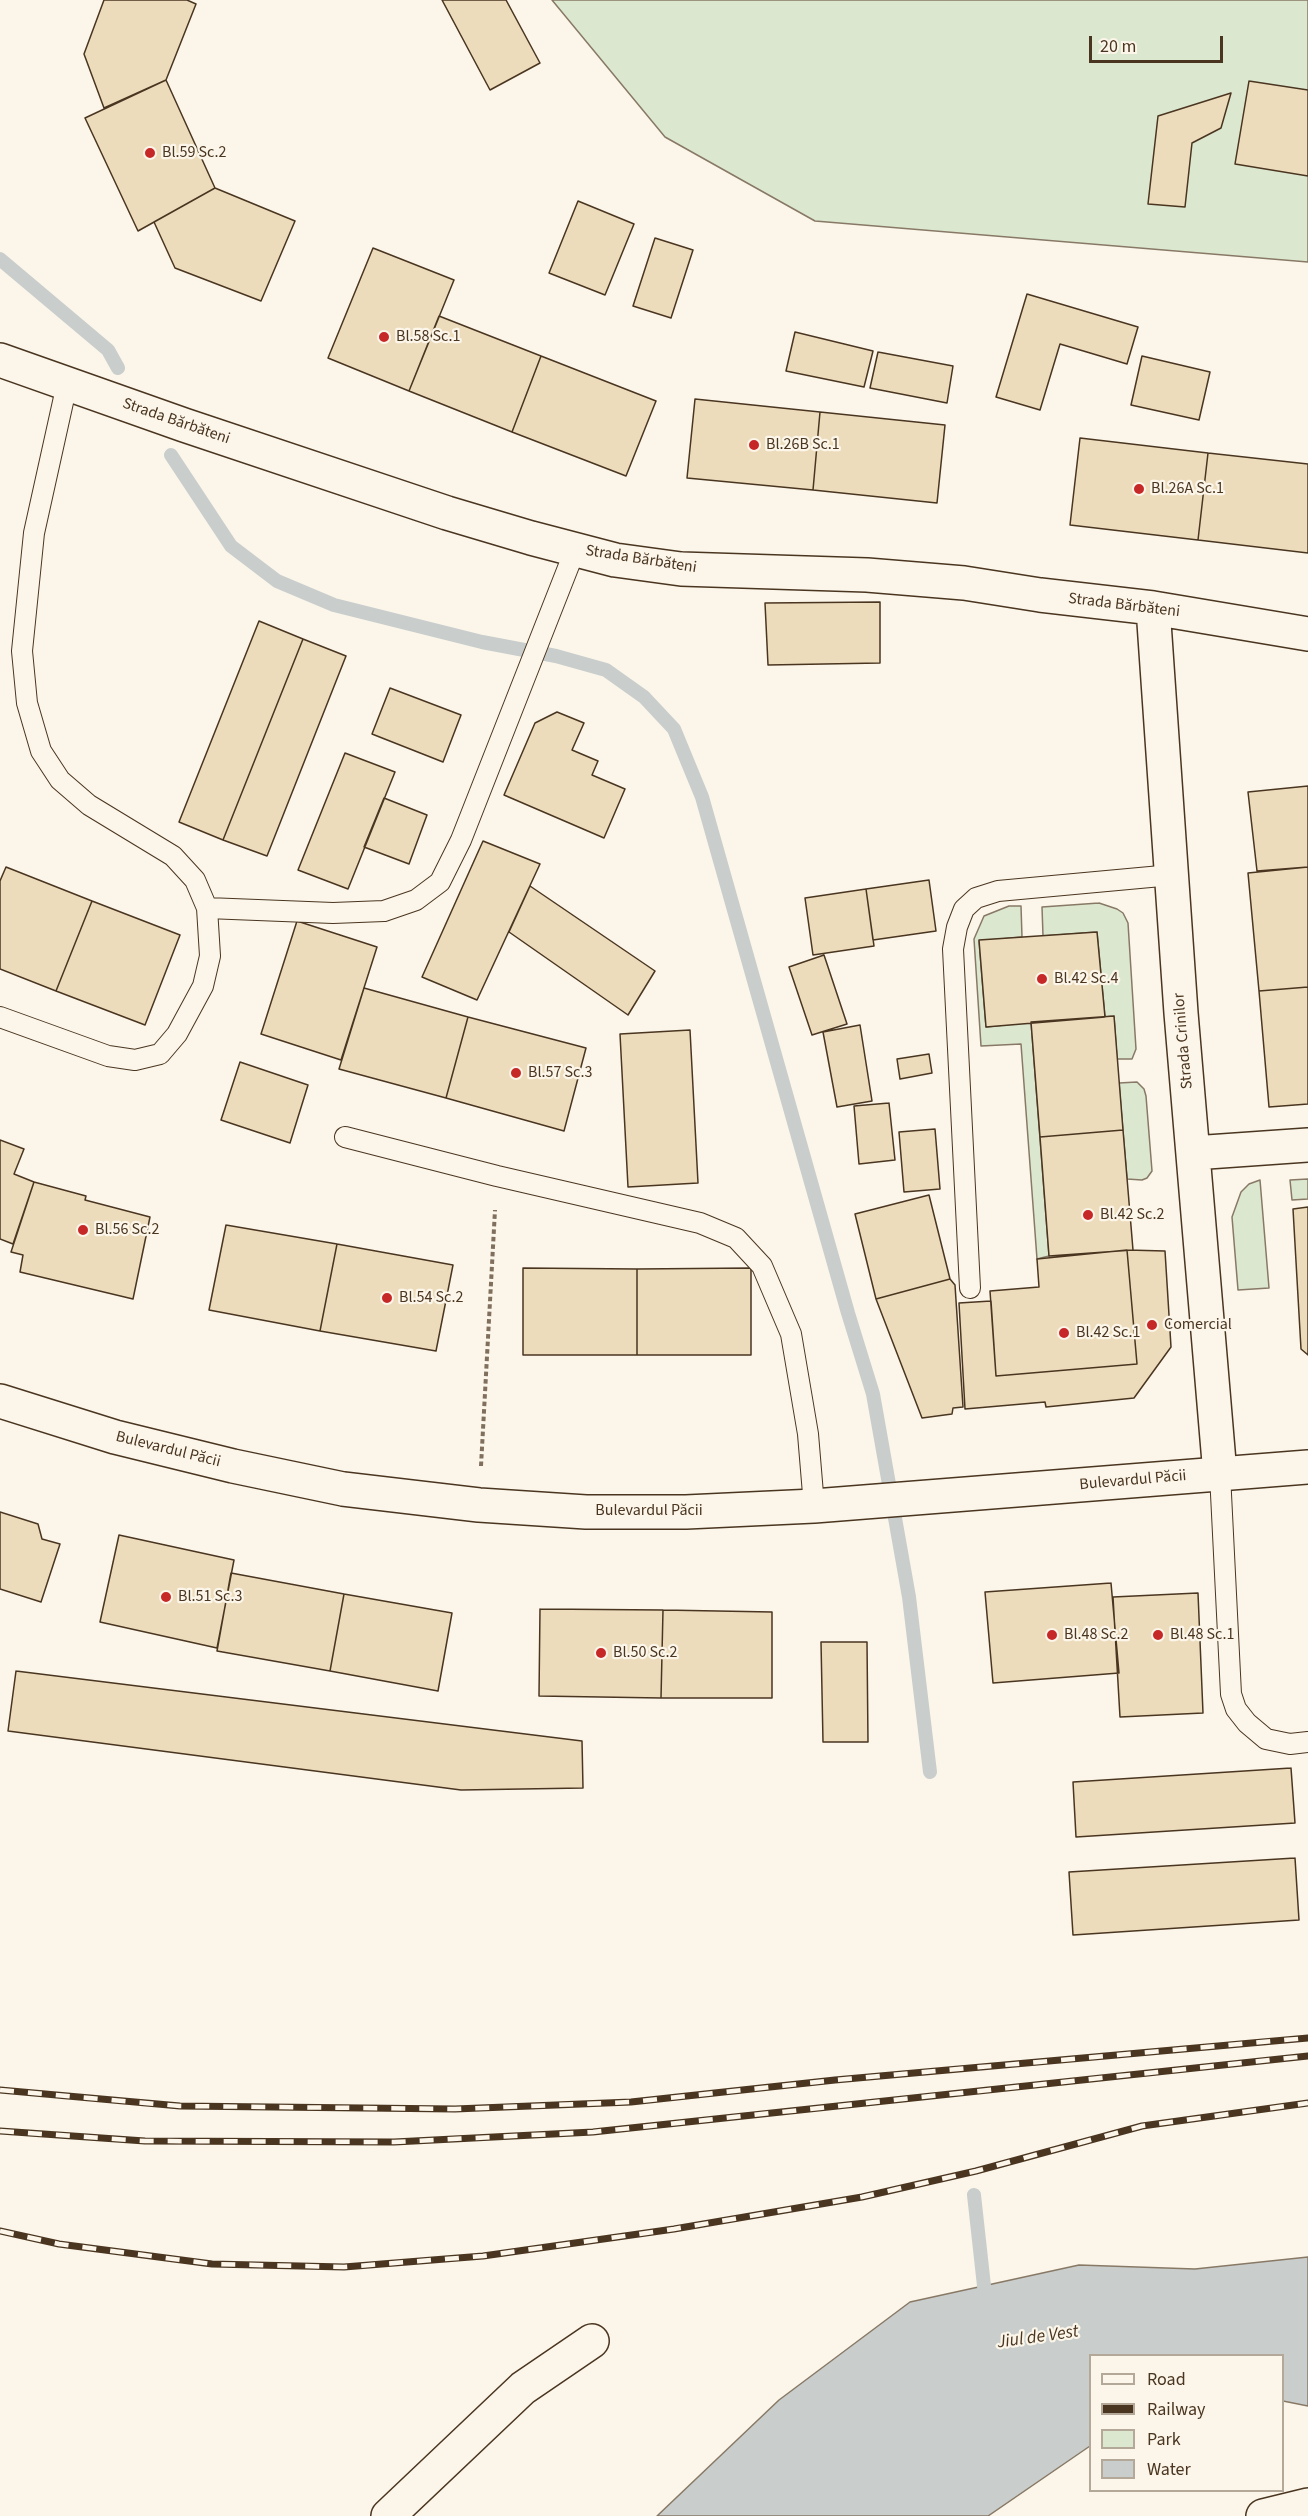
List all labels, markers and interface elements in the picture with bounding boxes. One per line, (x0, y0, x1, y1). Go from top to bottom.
scale bar (1092, 24, 1226, 62)
text: 20 m (1100, 34, 1136, 59)
place label: Bl.59 Sc.2 (162, 143, 226, 163)
marker: Bl.59 Sc.2 (143, 146, 157, 160)
place label: Bl.58 Sc.1 (396, 327, 460, 347)
marker: Bl.58 Sc.1 (377, 330, 391, 344)
street label: Strada Bărbăteni (120, 395, 232, 449)
place label: Bl.26B Sc.1 (766, 435, 840, 455)
marker: Bl.26B Sc.1 (747, 438, 761, 452)
place label: Bl.26A Sc.1 (1151, 479, 1224, 499)
marker: Bl.26A Sc.1 (1132, 482, 1146, 496)
street label: Strada Bărbăteni (584, 542, 698, 578)
street label: Strada Bărbăteni (1067, 590, 1181, 622)
place label: Bl.42 Sc.4 (1054, 969, 1118, 989)
marker: Bl.42 Sc.4 (1035, 972, 1049, 986)
street label: Strada Crinilor (1170, 992, 1198, 1090)
place label: Bl.57 Sc.3 (528, 1063, 592, 1083)
marker: Bl.57 Sc.3 (509, 1066, 523, 1080)
place label: Bl.42 Sc.2 (1100, 1205, 1164, 1225)
marker: Bl.42 Sc.2 (1081, 1208, 1095, 1222)
place label: Bl.56 Sc.2 (95, 1220, 159, 1240)
marker: Bl.56 Sc.2 (76, 1223, 90, 1237)
place label: Bl.54 Sc.2 (399, 1288, 463, 1308)
marker: Bl.54 Sc.2 (380, 1291, 394, 1305)
place label: Comercial (1164, 1315, 1232, 1335)
marker: Comercial (1145, 1318, 1159, 1332)
place label: Bl.42 Sc.1 (1076, 1323, 1140, 1343)
marker: Bl.42 Sc.1 (1057, 1326, 1071, 1340)
street label: Bulevardul Păcii (114, 1428, 222, 1472)
street label: Bulevardul Păcii (1079, 1467, 1187, 1495)
street label: Bulevardul Păcii (595, 1501, 703, 1521)
place label: Bl.51 Sc.3 (178, 1587, 242, 1607)
marker: Bl.51 Sc.3 (159, 1590, 173, 1604)
place label: Bl.48 Sc.2 (1064, 1625, 1128, 1645)
place label: Bl.48 Sc.1 (1170, 1625, 1234, 1645)
marker: Bl.48 Sc.2 (1045, 1628, 1059, 1642)
marker: Bl.48 Sc.1 (1151, 1628, 1165, 1642)
place label: Bl.50 Sc.2 (613, 1643, 677, 1663)
marker: Bl.50 Sc.2 (594, 1646, 608, 1660)
water label: Jiul de Vest (996, 2322, 1080, 2354)
legend (1089, 2354, 1284, 2492)
text: Road (1147, 2367, 1186, 2392)
text: Railway (1147, 2397, 1206, 2422)
text: Park (1147, 2427, 1181, 2452)
text: Water (1147, 2457, 1191, 2482)

